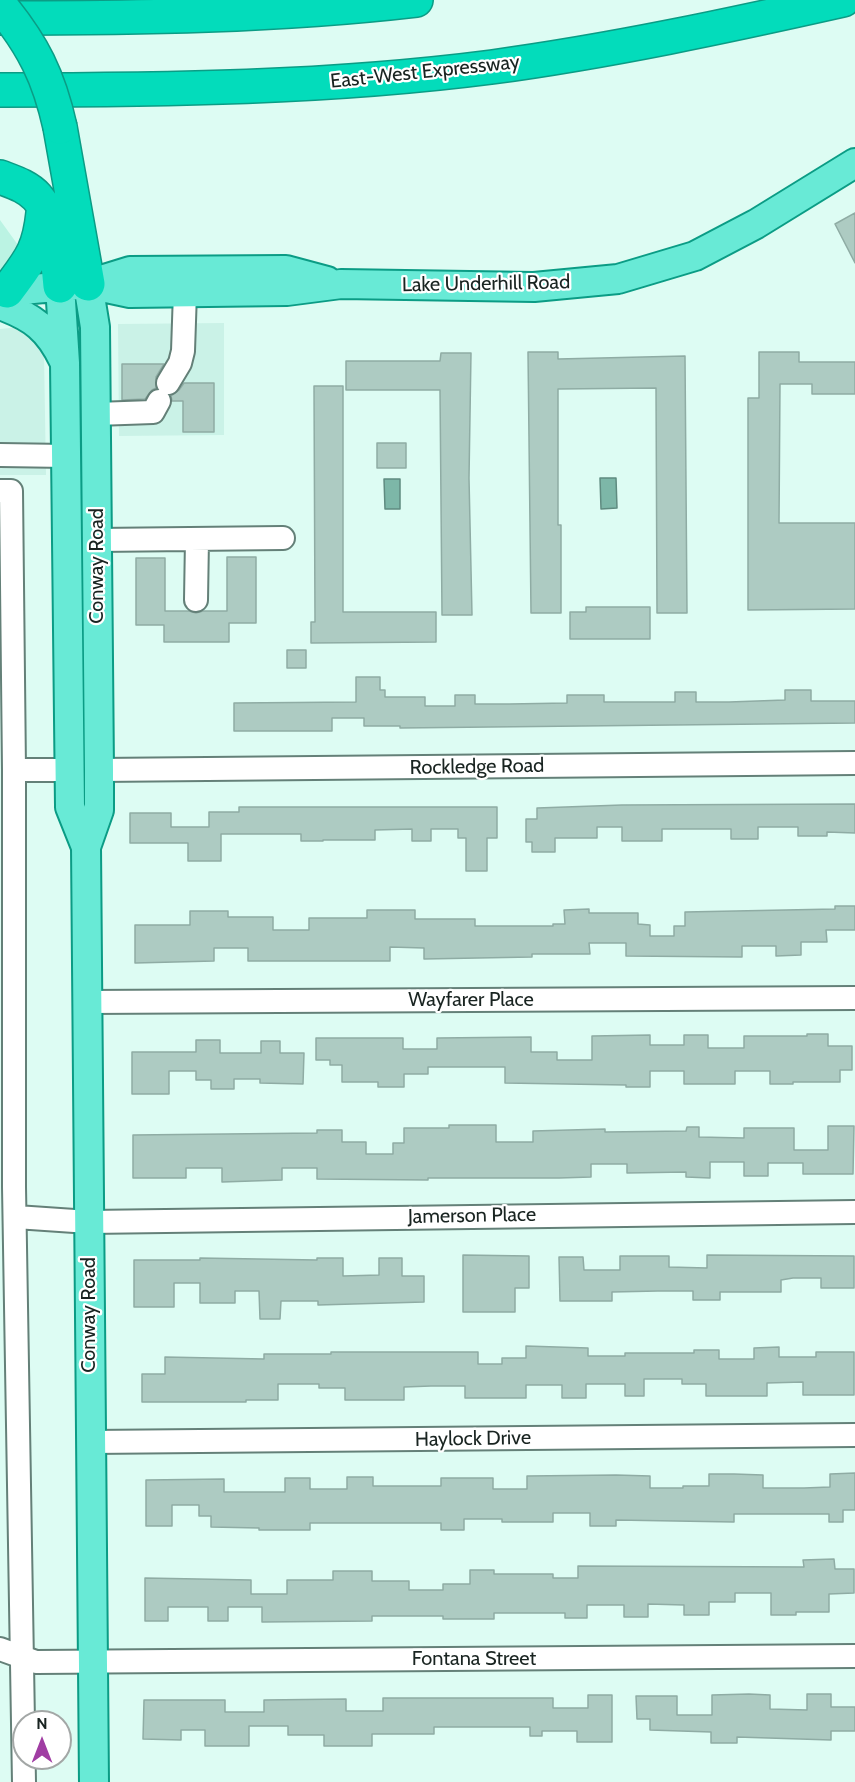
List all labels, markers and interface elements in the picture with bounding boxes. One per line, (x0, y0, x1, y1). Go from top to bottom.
street label: East-West Expressway (329, 50, 521, 94)
street label: Lake Underhill Road (402, 271, 570, 297)
street label: Conway Road (85, 508, 109, 624)
street label: Rockledge Road (409, 754, 545, 780)
street label: Wayfarer Place (408, 988, 534, 1012)
street label: Jamerson Place (408, 1203, 536, 1229)
street label: Conway Road (77, 1257, 101, 1373)
street label: Haylock Drive (415, 1426, 531, 1452)
street label: Fontana Street (412, 1647, 536, 1671)
north arrow (12, 1710, 72, 1770)
text: N (36, 1714, 48, 1733)

